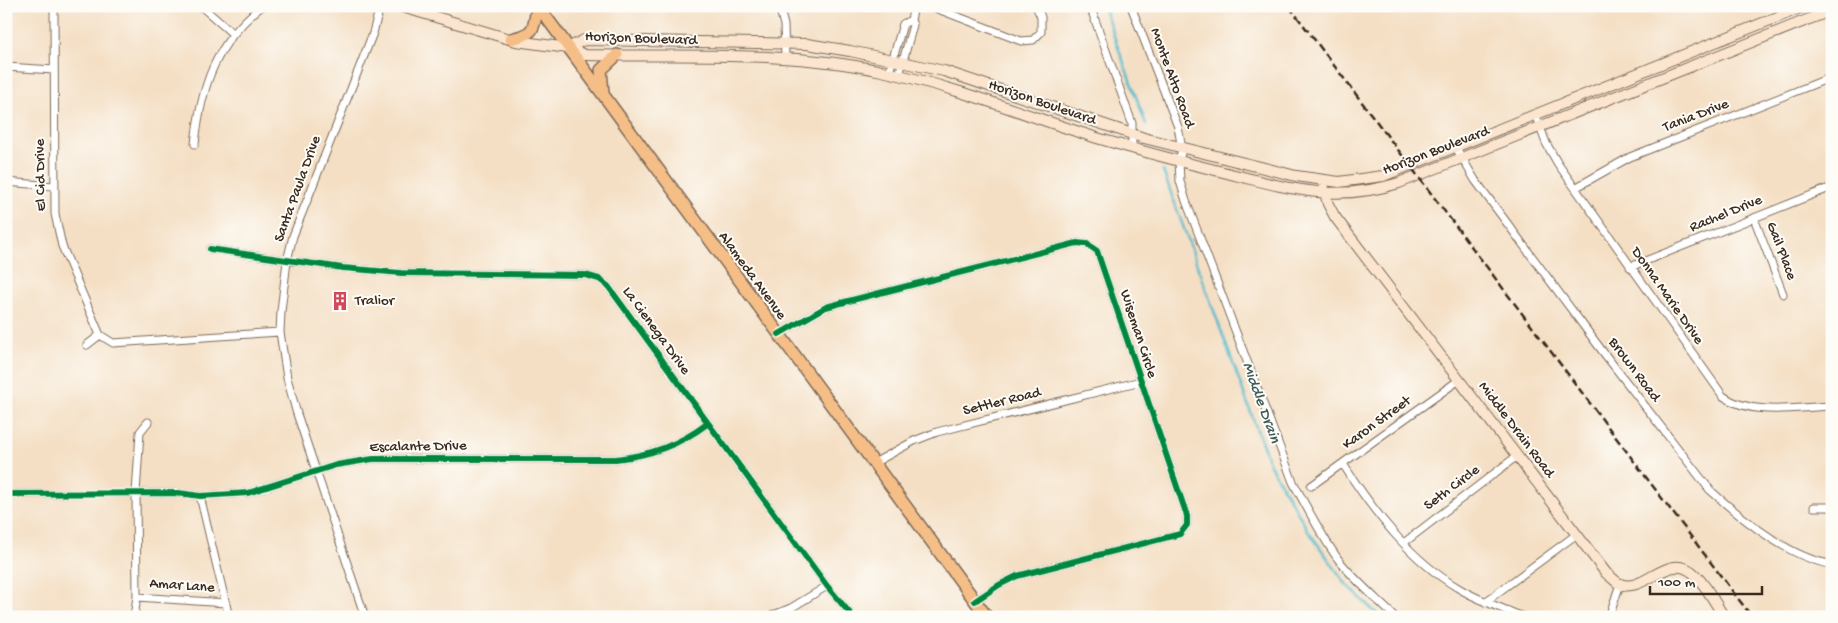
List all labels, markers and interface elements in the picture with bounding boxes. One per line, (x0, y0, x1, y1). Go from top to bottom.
street label: Monte Alto Road (1146, 26, 1199, 132)
street label: Horizon Boulevard (584, 28, 699, 50)
street label: Horizon Boulevard (986, 76, 1099, 130)
street label: Tania Drive (1660, 95, 1732, 137)
street label: Horizon Boulevard (1380, 122, 1493, 180)
street label: Santa Paula Drive (270, 133, 326, 245)
street label: El Cid Drive (31, 138, 51, 211)
street label: Rachel Drive (1687, 191, 1765, 237)
street label: Gail Place (1762, 219, 1800, 283)
street label: Alameda Avenue (714, 228, 790, 324)
street label: Donna Marie Drive (1626, 243, 1707, 348)
street label: La Cienega Drive (618, 283, 694, 379)
street label: Wiseman Circle (1115, 288, 1161, 381)
building icon: Tralior (329, 290, 351, 312)
place label: Tralior (354, 292, 396, 310)
street label: Brown Road (1603, 334, 1665, 407)
water label: Middle Drain (1237, 360, 1284, 447)
street label: Middle Drain Road (1474, 378, 1559, 483)
street label: Settler Road (961, 383, 1044, 420)
street label: Karon Street (1339, 391, 1416, 454)
street label: Escalante Drive (369, 437, 467, 457)
street label: Seth Circle (1421, 461, 1484, 515)
scale bar (1650, 563, 1763, 595)
text: 100 m (1657, 574, 1696, 592)
street label: Amar Lane (149, 575, 215, 597)

